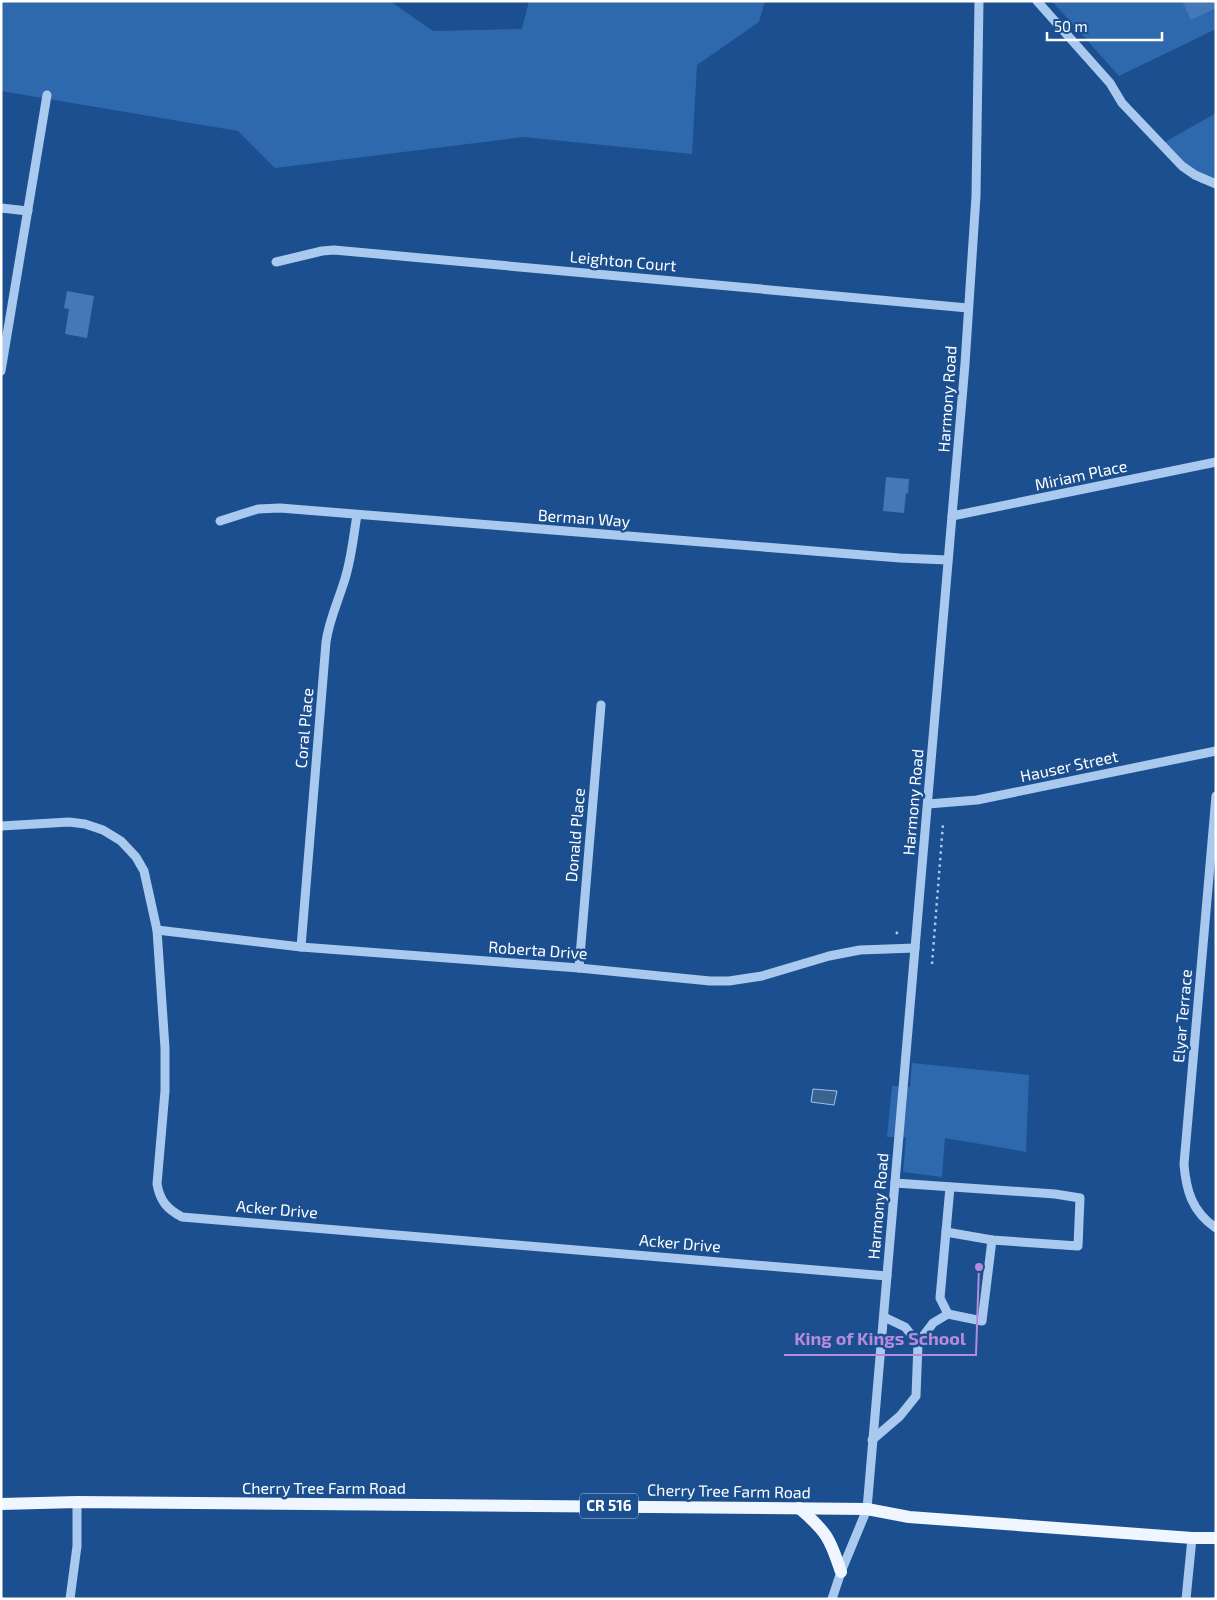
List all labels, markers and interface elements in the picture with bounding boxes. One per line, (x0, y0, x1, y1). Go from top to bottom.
scale bar (1047, 10, 1162, 42)
text: 50 m (1054, 17, 1088, 35)
street label: Leighton Court (569, 246, 677, 275)
street label: Harmony Road (933, 345, 960, 453)
street label: Miriam Place (1033, 455, 1129, 494)
street label: Berman Way (537, 505, 631, 530)
street label: Coral Place (291, 687, 316, 769)
street label: Hauser Street (1018, 746, 1120, 785)
street label: Harmony Road (898, 748, 927, 856)
street label: Donald Place (561, 787, 588, 883)
street label: Roberta Drive (488, 937, 588, 962)
street label: Elyar Terrace (1168, 968, 1195, 1064)
street label: Harmony Road (863, 1152, 892, 1260)
street label: Acker Drive (235, 1195, 319, 1222)
street label: Acker Drive (638, 1229, 722, 1256)
callout: King of Kings School (784, 1322, 976, 1355)
text: King of Kings School (794, 1327, 966, 1349)
street label: Cherry Tree Farm Road (242, 1478, 406, 1497)
street label: Cherry Tree Farm Road (647, 1480, 811, 1501)
road number: CR 516 (580, 1494, 638, 1518)

